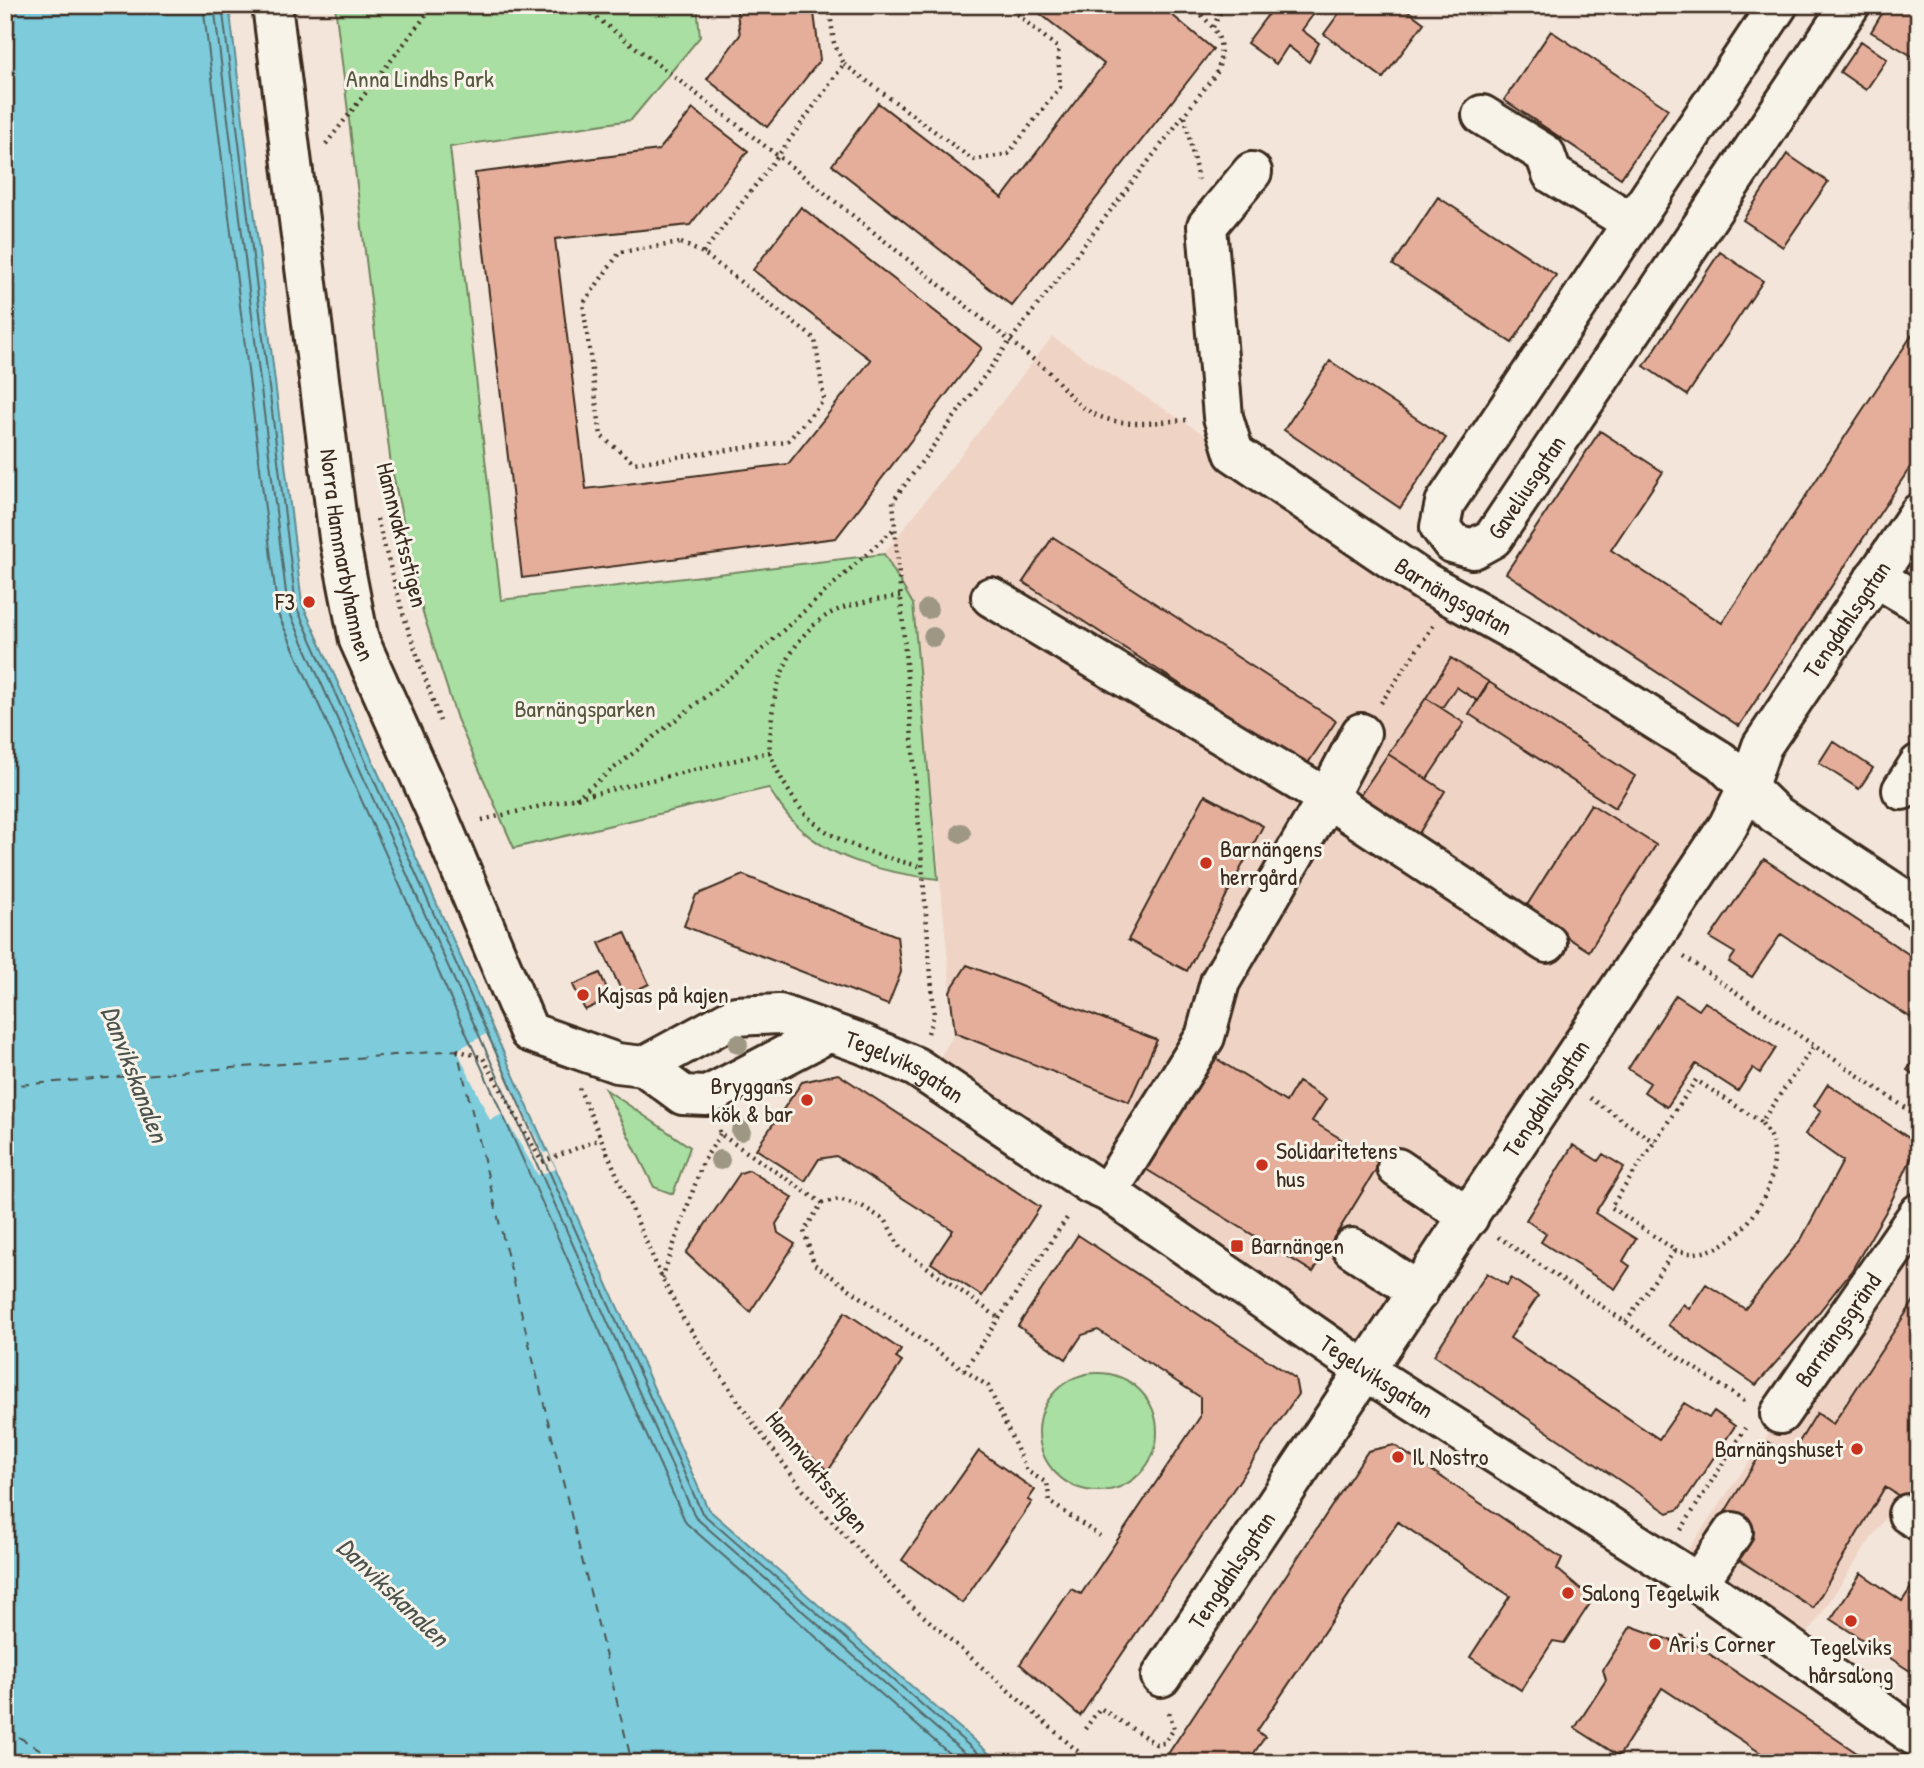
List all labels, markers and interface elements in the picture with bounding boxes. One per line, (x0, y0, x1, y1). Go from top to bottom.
park label: Anna Lindhs Park (346, 62, 494, 94)
street label: Gaveliusgatan (1479, 428, 1572, 545)
street label: Norra Hammarbyhamnen (313, 447, 383, 666)
street label: Hamnvaktsstigen (370, 459, 436, 611)
street label: Barnängsgatan (1389, 549, 1518, 642)
street label: Tengdahlsgatan (1795, 554, 1897, 684)
place label: F3 (274, 585, 295, 617)
marker: F3 (301, 594, 317, 610)
park label: Barnängsparken (514, 692, 656, 724)
place label: Barnängens herrgård (1220, 832, 1322, 892)
marker: Barnängens herrgård (1198, 855, 1214, 871)
place label: Kajsas på kajen (597, 978, 729, 1010)
marker: Kajsas på kajen (575, 987, 591, 1003)
water label: Danvikskanalen (93, 1001, 178, 1149)
street label: Tegelviksgatan (841, 1022, 971, 1110)
street label: Tengdahlsgatan (1495, 1033, 1596, 1163)
place label: Bryggans kök & bar (711, 1069, 793, 1129)
marker: Bryggans kök & bar (799, 1092, 815, 1108)
place label: Solidaritetens hus (1276, 1134, 1398, 1194)
marker: Solidaritetens hus (1254, 1157, 1270, 1173)
place label: Barnängen (1251, 1229, 1344, 1261)
marker: Barnängen (1229, 1238, 1245, 1254)
street label: Barnängsgränd (1787, 1266, 1888, 1393)
street label: Tegelviksgatan (1314, 1327, 1440, 1425)
street label: Hamnvaktsstigen (759, 1404, 877, 1539)
place label: Barnängshuset (1714, 1432, 1844, 1464)
place label: Il Nostro (1412, 1440, 1489, 1472)
marker: Barnängshuset (1849, 1441, 1865, 1457)
marker: Il Nostro (1390, 1449, 1406, 1465)
street label: Tengdahlsgatan (1180, 1505, 1282, 1635)
water label: Danvikskanalen (330, 1529, 459, 1656)
place label: Salong Tegelwik (1582, 1576, 1719, 1608)
marker: Salong Tegelwik (1560, 1585, 1576, 1601)
marker: Tegelviks hårsalong (1843, 1613, 1859, 1629)
place label: Ari's Corner (1669, 1627, 1776, 1659)
place label: Tegelviks hårsalong (1809, 1630, 1893, 1690)
marker: Ari's Corner (1647, 1636, 1663, 1652)

